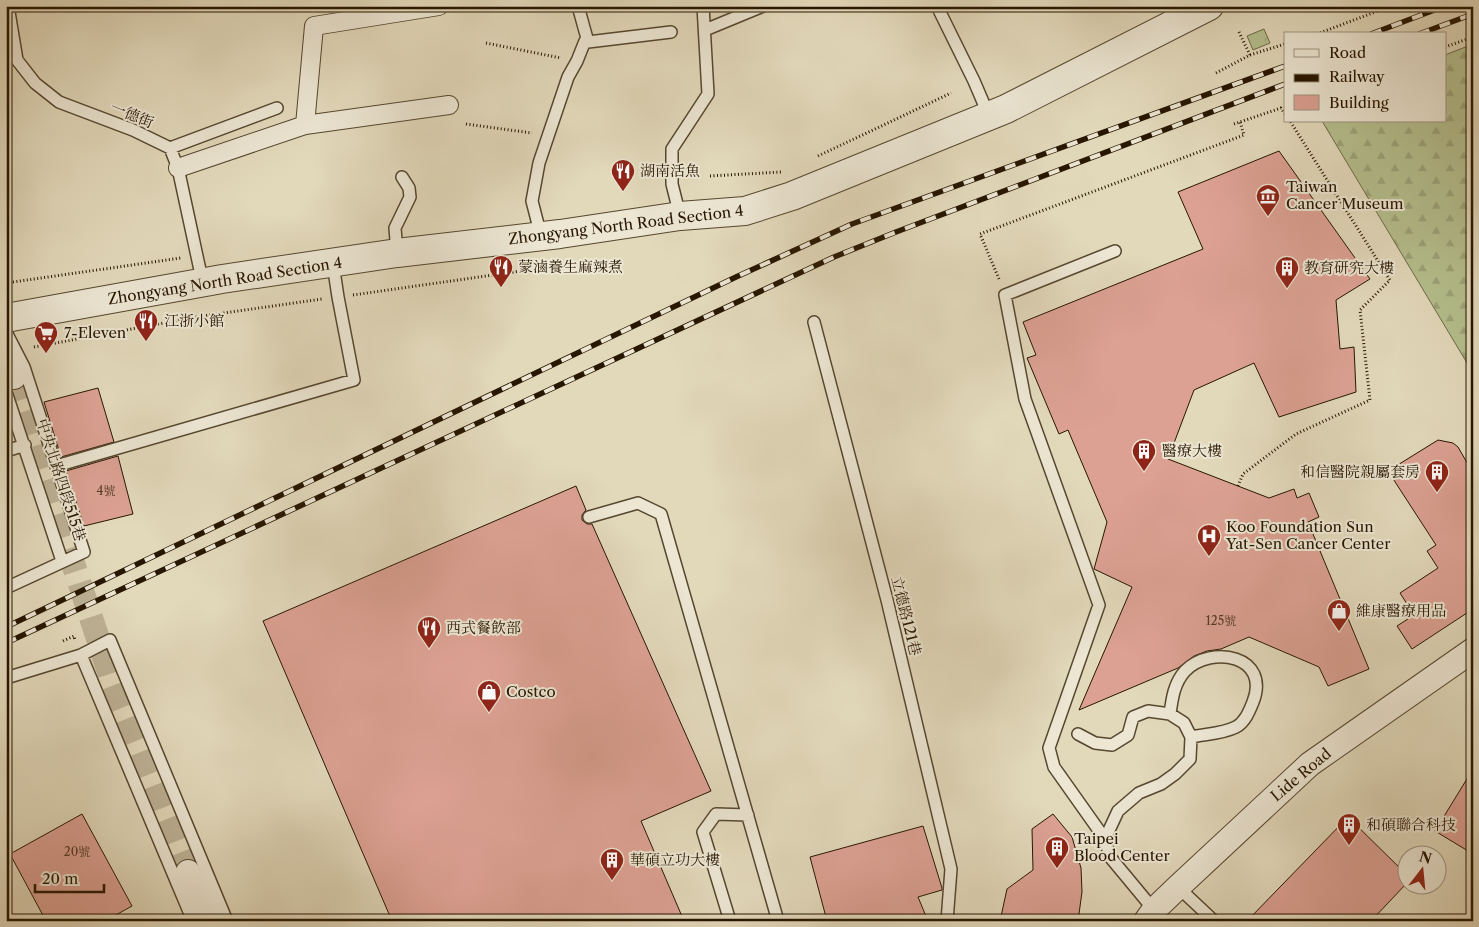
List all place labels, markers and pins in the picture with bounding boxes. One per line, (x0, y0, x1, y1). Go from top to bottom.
restaurant icon: 湖南活魚 (610, 158, 636, 192)
place label: 湖南活魚 (640, 161, 700, 180)
place label: Taiwan Cancer Museum (1286, 177, 1403, 213)
museum icon: Taiwan Cancer Museum (1255, 183, 1281, 217)
restaurant icon: 蒙滷養生麻辣煮 (488, 254, 514, 288)
building icon: 教育研究大樓 (1274, 255, 1300, 289)
place label: 蒙滷養生麻辣煮 (518, 257, 623, 276)
place label: 教育研究大樓 (1304, 258, 1394, 277)
restaurant icon: 江浙小館 (133, 308, 159, 342)
place label: 江浙小館 (164, 311, 224, 330)
supermarket icon: 7-Eleven (33, 320, 59, 354)
place label: 7-Eleven (64, 323, 127, 342)
building icon: 醫療大樓 (1131, 438, 1157, 472)
place label: 醫療大樓 (1162, 441, 1222, 460)
building icon: 和信醫院親屬套房 (1424, 459, 1450, 493)
place label: 和信醫院親屬套房 (1300, 462, 1420, 481)
place label: Koo Foundation Sun Yat-Sen Cancer Center (1225, 517, 1391, 553)
hospital icon: Koo Foundation Sun Yat-Sen Cancer Center (1196, 523, 1222, 557)
shop icon: 維康醫療用品 (1326, 598, 1352, 632)
place label: 維康醫療用品 (1356, 601, 1446, 620)
restaurant icon: 西式餐飲部 (416, 615, 442, 649)
place label: 西式餐飲部 (446, 618, 521, 637)
shop icon: Costco (476, 679, 502, 713)
place label: Costco (506, 682, 556, 701)
building icon: 和碩聯合科技 (1336, 812, 1362, 846)
place label: 和碩聯合科技 (1366, 815, 1456, 834)
place label: Taipei Blood Center (1074, 829, 1170, 865)
building icon: Taipei Blood Center (1044, 835, 1070, 869)
building icon: 華碩立功大樓 (599, 847, 625, 881)
place label: 華碩立功大樓 (630, 850, 720, 869)

